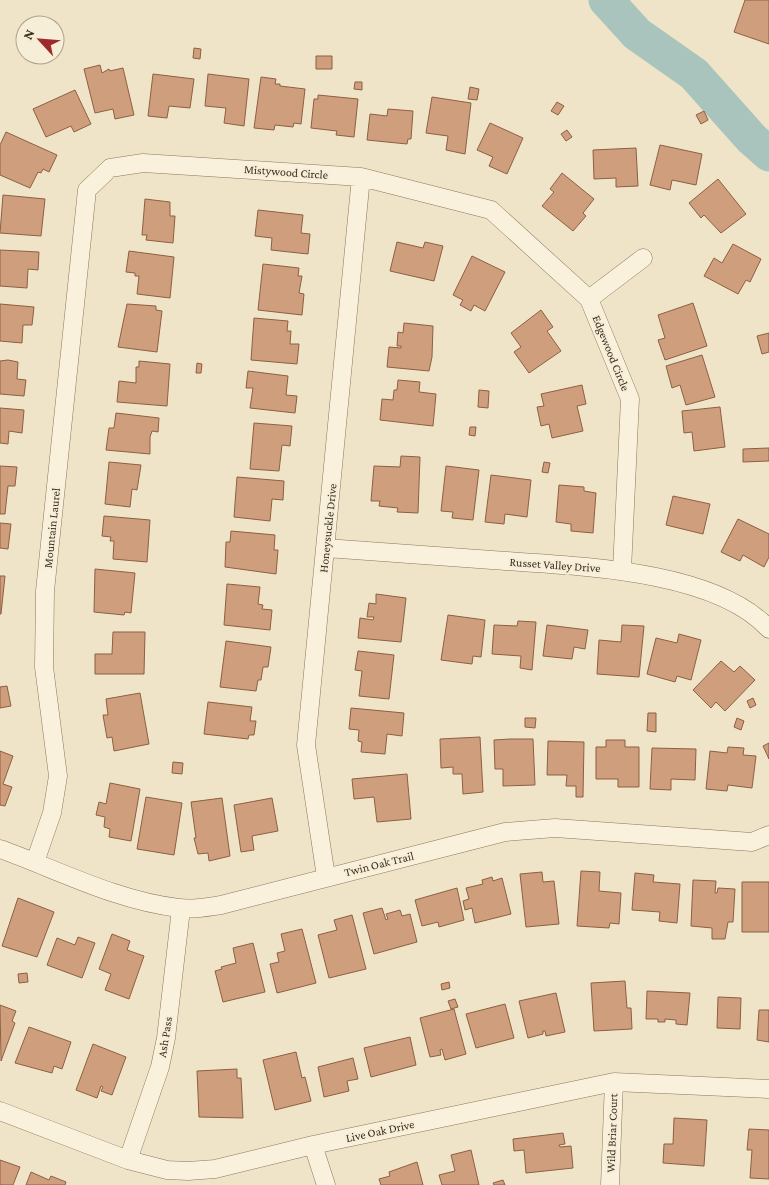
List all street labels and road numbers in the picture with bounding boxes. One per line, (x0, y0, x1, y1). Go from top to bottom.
street label: Mistywood Circle (244, 162, 328, 182)
street label: Edgewood Circle (589, 313, 633, 393)
street label: Honeysuckle Drive (316, 483, 340, 573)
street label: Mountain Laurel (41, 487, 63, 569)
street label: Russet Valley Drive (509, 555, 601, 575)
street label: Twin Oak Trail (343, 849, 415, 879)
street label: Ash Pass (155, 1015, 175, 1058)
street label: Wild Briar Court (604, 1092, 620, 1173)
street label: Live Oak Drive (344, 1117, 416, 1145)

